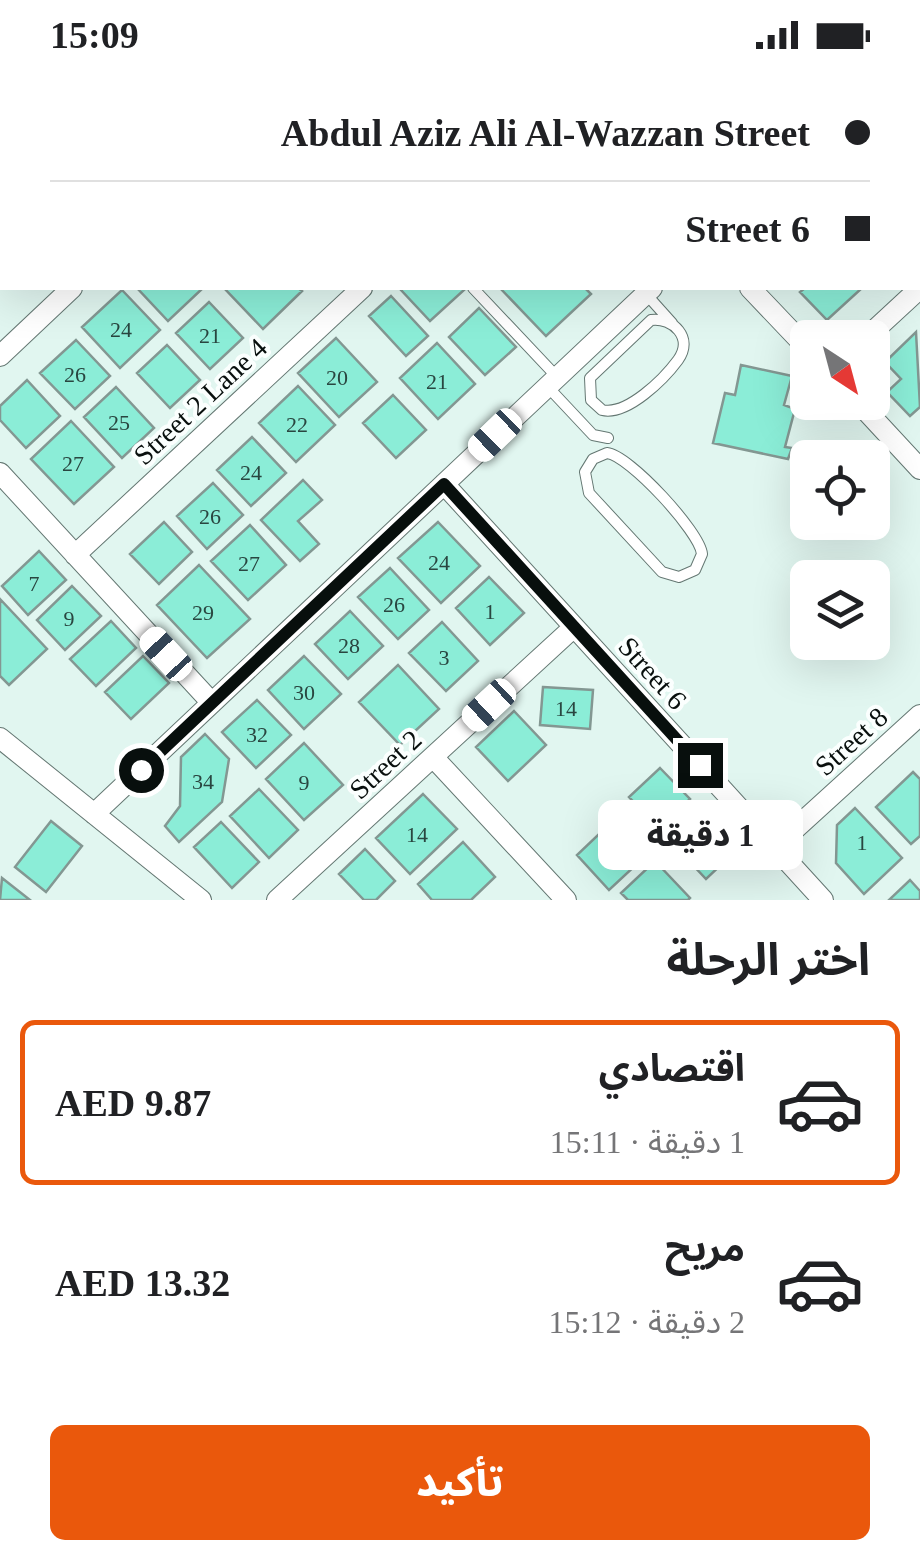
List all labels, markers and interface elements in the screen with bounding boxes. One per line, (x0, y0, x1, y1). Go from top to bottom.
text: 15:09 (50, 14, 139, 56)
text: Abdul Aziz Ali Al-Wazzan Street (281, 112, 810, 154)
text: Street 6 (685, 208, 810, 250)
house number: 24 (110, 317, 132, 342)
north arrow (790, 320, 890, 420)
map controls (790, 320, 890, 660)
house number: 21 (199, 323, 221, 348)
street label: Street 2 Lane 4 (128, 332, 273, 471)
house number: 26 (64, 362, 86, 387)
house number: 20 (326, 365, 348, 390)
house number: 21 (426, 369, 448, 394)
car (463, 403, 527, 467)
house number: 25 (108, 410, 130, 435)
house number: 22 (286, 412, 308, 437)
button: locate (790, 440, 890, 540)
house number: 27 (62, 451, 84, 476)
house number: 24 (240, 460, 262, 485)
house number: 26 (199, 504, 221, 529)
house number: 24 (428, 550, 450, 575)
house number: 27 (238, 551, 260, 576)
button: layers (790, 560, 890, 660)
house number: 7 (29, 571, 40, 596)
house number: 26 (383, 592, 405, 617)
house number: 1 (485, 599, 496, 624)
house number: 29 (192, 600, 214, 625)
house number: 9 (64, 606, 75, 631)
car (135, 622, 197, 686)
street label: Street 6 (612, 631, 693, 716)
house number: 28 (338, 633, 360, 658)
house number: 3 (439, 645, 450, 670)
car (457, 674, 521, 736)
house number: 30 (293, 680, 315, 705)
house number: 14 (555, 696, 577, 721)
street label: Street 8 (809, 701, 894, 782)
house number: 32 (246, 722, 268, 747)
street label: Street 2 (343, 724, 427, 805)
route end (678, 743, 723, 788)
route start (119, 748, 164, 793)
house number: 34 (192, 769, 214, 794)
house number: 9 (299, 770, 310, 795)
callout: 1 دقيقة (598, 800, 802, 870)
text: 1 دقيقة (647, 817, 754, 853)
house number: 14 (406, 822, 428, 847)
house number: 1 (857, 830, 868, 855)
text: اختر الرحلة (667, 935, 870, 985)
text: اقتصادي (599, 1047, 745, 1089)
icon: car (775, 1058, 865, 1148)
text: AED 9.87 (55, 1082, 211, 1124)
text: 1 دقيقة · 15:11 (550, 1124, 745, 1160)
text: مريح (665, 1227, 745, 1269)
icon: car (775, 1238, 865, 1328)
text: AED 13.32 (55, 1262, 230, 1304)
text: 2 دقيقة · 15:12 (549, 1304, 745, 1340)
button: تأكيد (50, 1425, 870, 1540)

